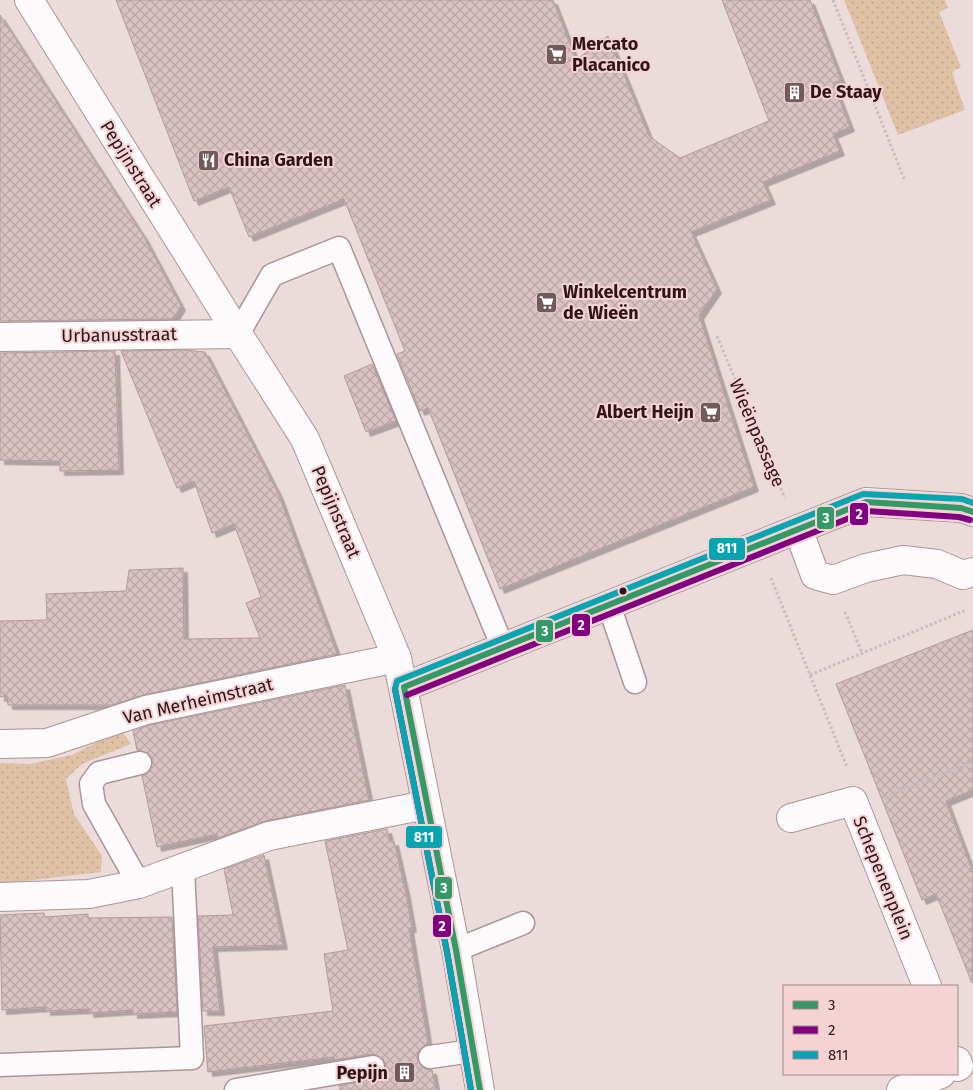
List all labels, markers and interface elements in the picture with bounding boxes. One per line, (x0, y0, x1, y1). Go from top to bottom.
place label: Mercato Placanico (572, 33, 650, 76)
supermarket icon: Mercato Placanico (544, 42, 568, 66)
building icon: De Staay (782, 80, 806, 104)
place label: De Staay (810, 81, 882, 103)
street label: Pepijnstraat (96, 116, 167, 212)
restaurant icon: China Garden (196, 148, 220, 172)
place label: China Garden (224, 149, 333, 171)
place label: Winkelcentrum de Wieën (563, 281, 687, 324)
supermarket icon: Winkelcentrum de Wieën (535, 290, 559, 314)
street label: Urbanusstraat (61, 323, 177, 347)
street label: Wieënpassage (724, 376, 790, 490)
supermarket icon: Albert Heijn (698, 400, 722, 424)
place label: Albert Heijn (595, 401, 694, 423)
street label: Pepijnstraat (307, 462, 366, 562)
line badge: 2 (849, 502, 869, 526)
line badge: 3 (816, 506, 835, 530)
text: 2 (855, 506, 863, 523)
text: 3 (821, 510, 830, 527)
line badge: 811 (708, 537, 746, 561)
text: 811 (717, 540, 737, 557)
unlabelled marker (618, 586, 628, 596)
line badge: 2 (571, 613, 591, 637)
text: 2 (577, 617, 585, 634)
line badge: 3 (535, 619, 554, 643)
text: 3 (540, 623, 549, 640)
street label: Van Merheimstraat (121, 673, 276, 729)
street label: Schepenenplein (848, 813, 918, 943)
line badge: 811 (405, 825, 443, 849)
text: 811 (414, 829, 434, 846)
line badge: 3 (434, 876, 453, 900)
text: 3 (439, 880, 448, 897)
line badge: 2 (432, 914, 452, 938)
text: 2 (438, 918, 446, 935)
legend (783, 985, 958, 1075)
text: 3 (828, 996, 836, 1014)
text: 2 (828, 1021, 835, 1039)
text: 811 (828, 1046, 849, 1064)
building icon: Pepijn (392, 1061, 416, 1085)
place label: Pepijn (337, 1062, 388, 1084)

